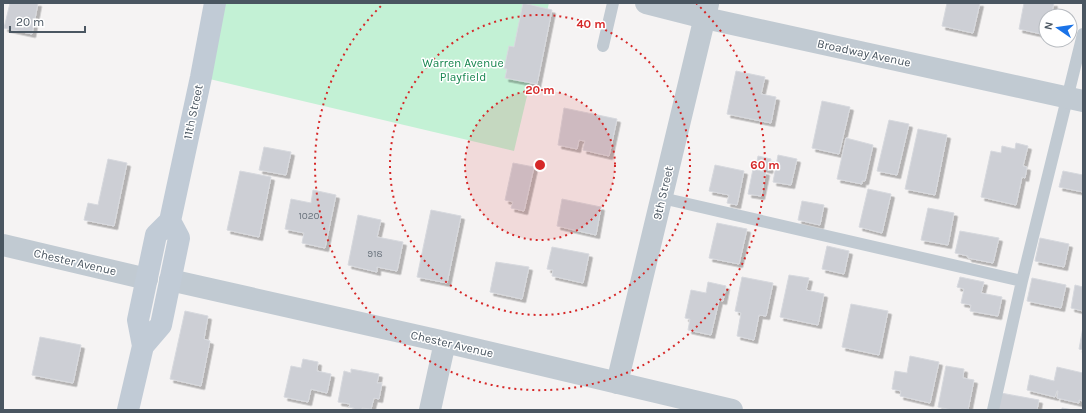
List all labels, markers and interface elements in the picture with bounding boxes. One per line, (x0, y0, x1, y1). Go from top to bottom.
scale bar (10, 8, 85, 34)
north arrow (1038, 8, 1078, 48)
text: 20 m (16, 15, 44, 29)
text: 40 m (576, 17, 606, 31)
text: N (1042, 21, 1056, 31)
street label: Broadway Avenue (816, 36, 912, 70)
park label: Warren Avenue Playfield (422, 56, 504, 84)
street label: 11th Street (180, 83, 206, 141)
text: 20 m (525, 83, 555, 97)
centre of rings (533, 158, 547, 172)
text: 60 m (750, 158, 780, 172)
street label: 9th Street (650, 164, 676, 221)
house number: 1020 (299, 210, 320, 222)
street label: Chester Avenue (32, 246, 118, 278)
house number: 918 (367, 248, 383, 260)
street label: Chester Avenue (409, 328, 495, 360)

